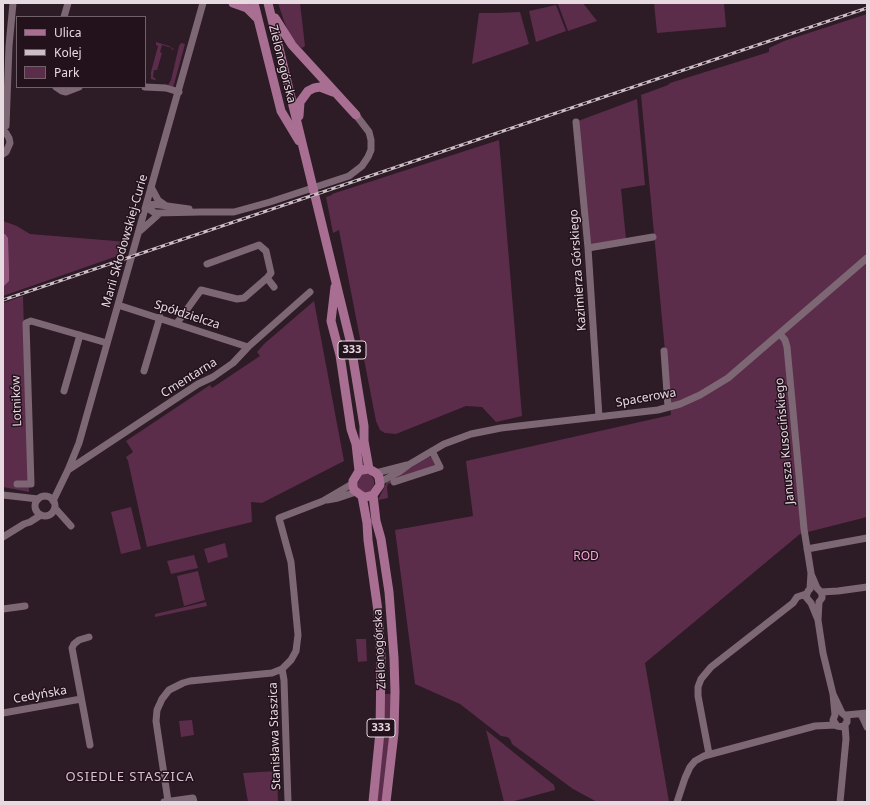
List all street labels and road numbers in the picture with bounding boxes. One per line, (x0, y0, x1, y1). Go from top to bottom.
street label: Zielonogórska (265, 23, 299, 105)
street label: Marii Skłodowskiej-Curie (99, 173, 151, 309)
street label: Kazimierza Górskiego (567, 209, 589, 331)
street label: Spółdzielcza (152, 298, 222, 332)
road number: 333 (338, 341, 366, 359)
street label: Cmentarna (158, 355, 220, 401)
street label: Lotników (9, 375, 25, 427)
street label: Janusza Kusocińskiego (772, 377, 798, 505)
street label: Spacerowa (615, 386, 677, 410)
street label: Zielonogórska (371, 609, 389, 689)
street label: Stanisława Staszica (266, 682, 284, 790)
street label: Cedyńska (12, 683, 68, 707)
road number: 333 (367, 719, 395, 737)

